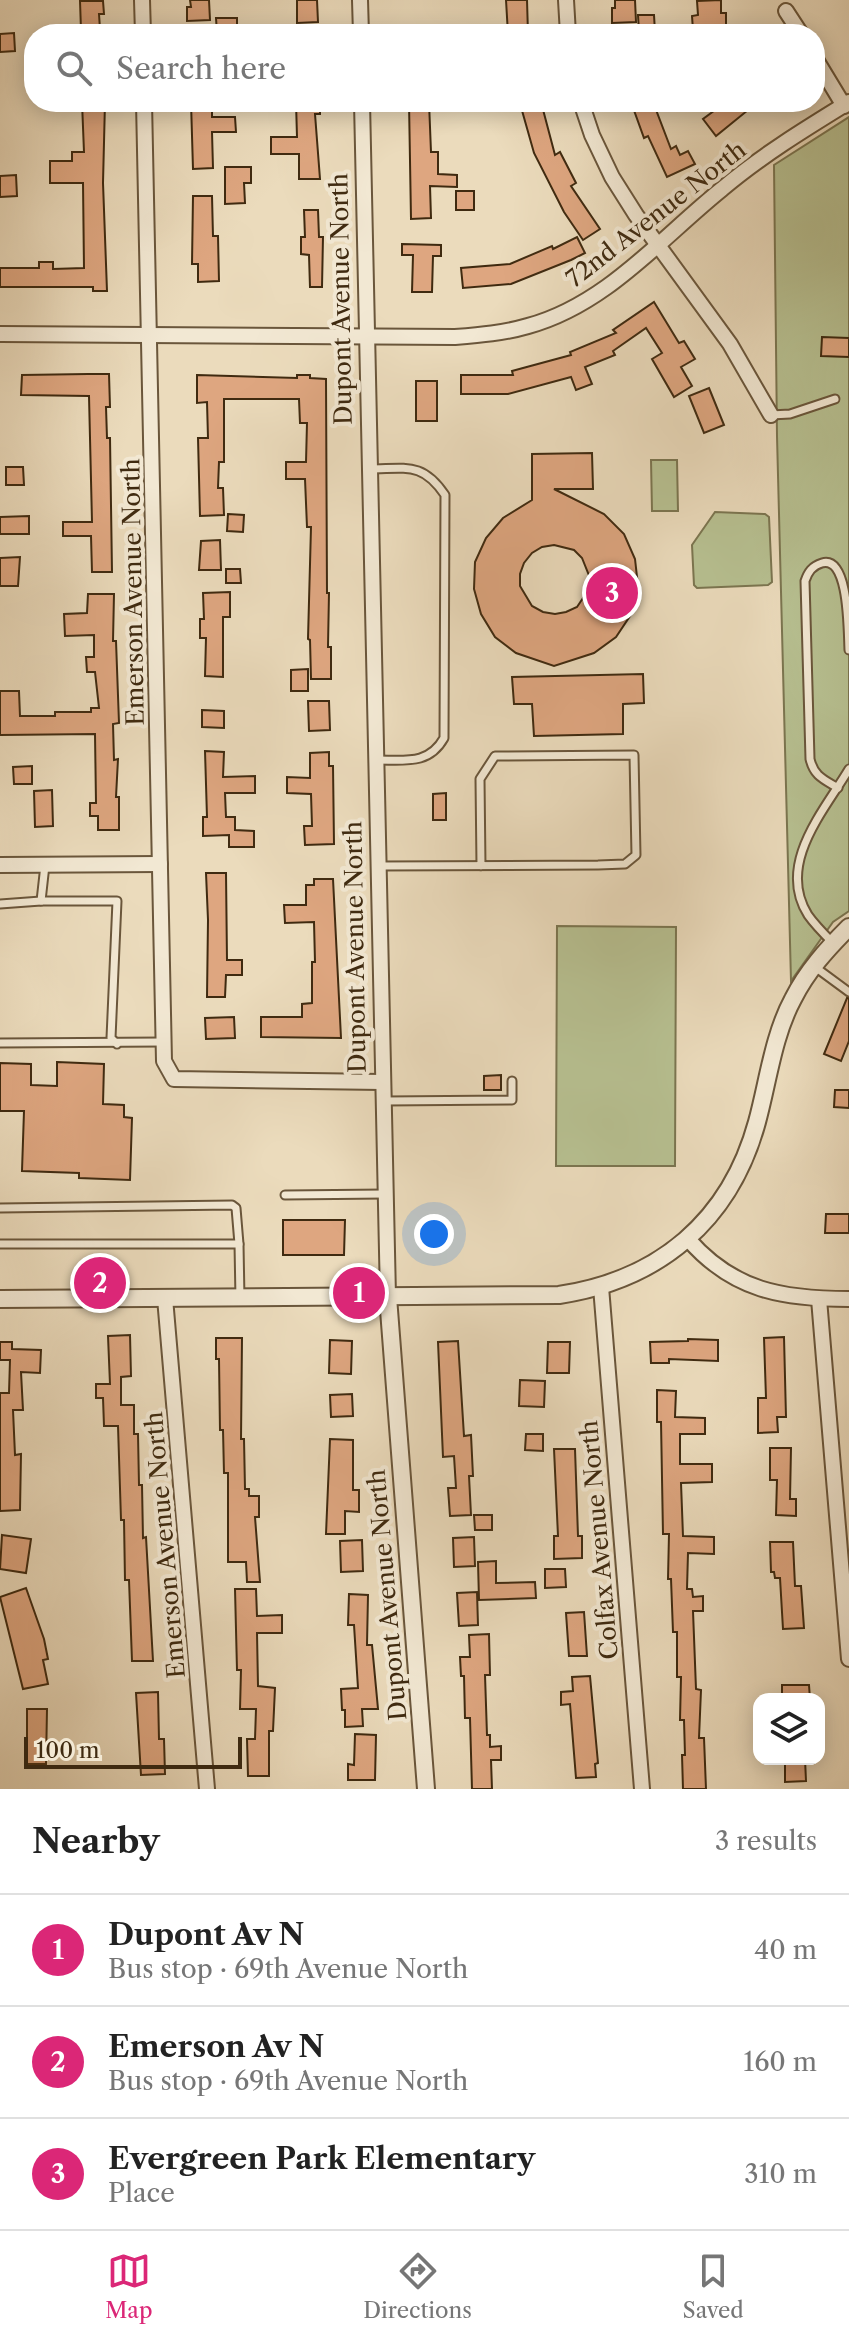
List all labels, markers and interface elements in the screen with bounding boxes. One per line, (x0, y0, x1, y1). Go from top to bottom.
search box (24, 24, 825, 112)
icon: search (52, 46, 96, 90)
text: Search here (116, 50, 286, 87)
street label: 72nd Avenue North (560, 135, 752, 293)
street label: Dupont Avenue North (324, 173, 358, 425)
street label: Emerson Avenue North (116, 458, 150, 726)
pin: 3 (586, 563, 638, 623)
street label: Dupont Avenue North (338, 821, 372, 1073)
your location (414, 1214, 454, 1254)
pin: 2 (74, 1253, 126, 1313)
pin: 1 (333, 1263, 385, 1323)
street label: Emerson Avenue North (139, 1411, 191, 1679)
street label: Colfax Avenue North (574, 1419, 624, 1661)
street label: Dupont Avenue North (362, 1468, 412, 1722)
map controls (753, 1693, 825, 1765)
button: layers (753, 1693, 825, 1765)
scale bar (24, 1733, 242, 1769)
text: 100 m (36, 1737, 99, 1764)
text: Nearby (32, 1820, 160, 1862)
text: 3 results (715, 1825, 817, 1857)
text: Dupont Av N (108, 1916, 304, 1953)
text: 1 (52, 1934, 64, 1966)
text: 40 m (754, 1934, 817, 1966)
text: Bus stop · 69th Avenue North (108, 1953, 468, 1985)
text: Emerson Av N (108, 2028, 324, 2065)
text: 2 (50, 2046, 66, 2078)
text: 160 m (743, 2046, 817, 2078)
text: Bus stop · 69th Avenue North (108, 2065, 468, 2097)
text: Evergreen Park Elementary (108, 2140, 535, 2177)
text: 3 (51, 2158, 65, 2190)
text: 310 m (744, 2158, 817, 2190)
text: Place (108, 2177, 175, 2209)
tab: Map (105, 2249, 153, 2324)
tab: Directions (363, 2249, 472, 2324)
tab: Saved (683, 2249, 744, 2324)

